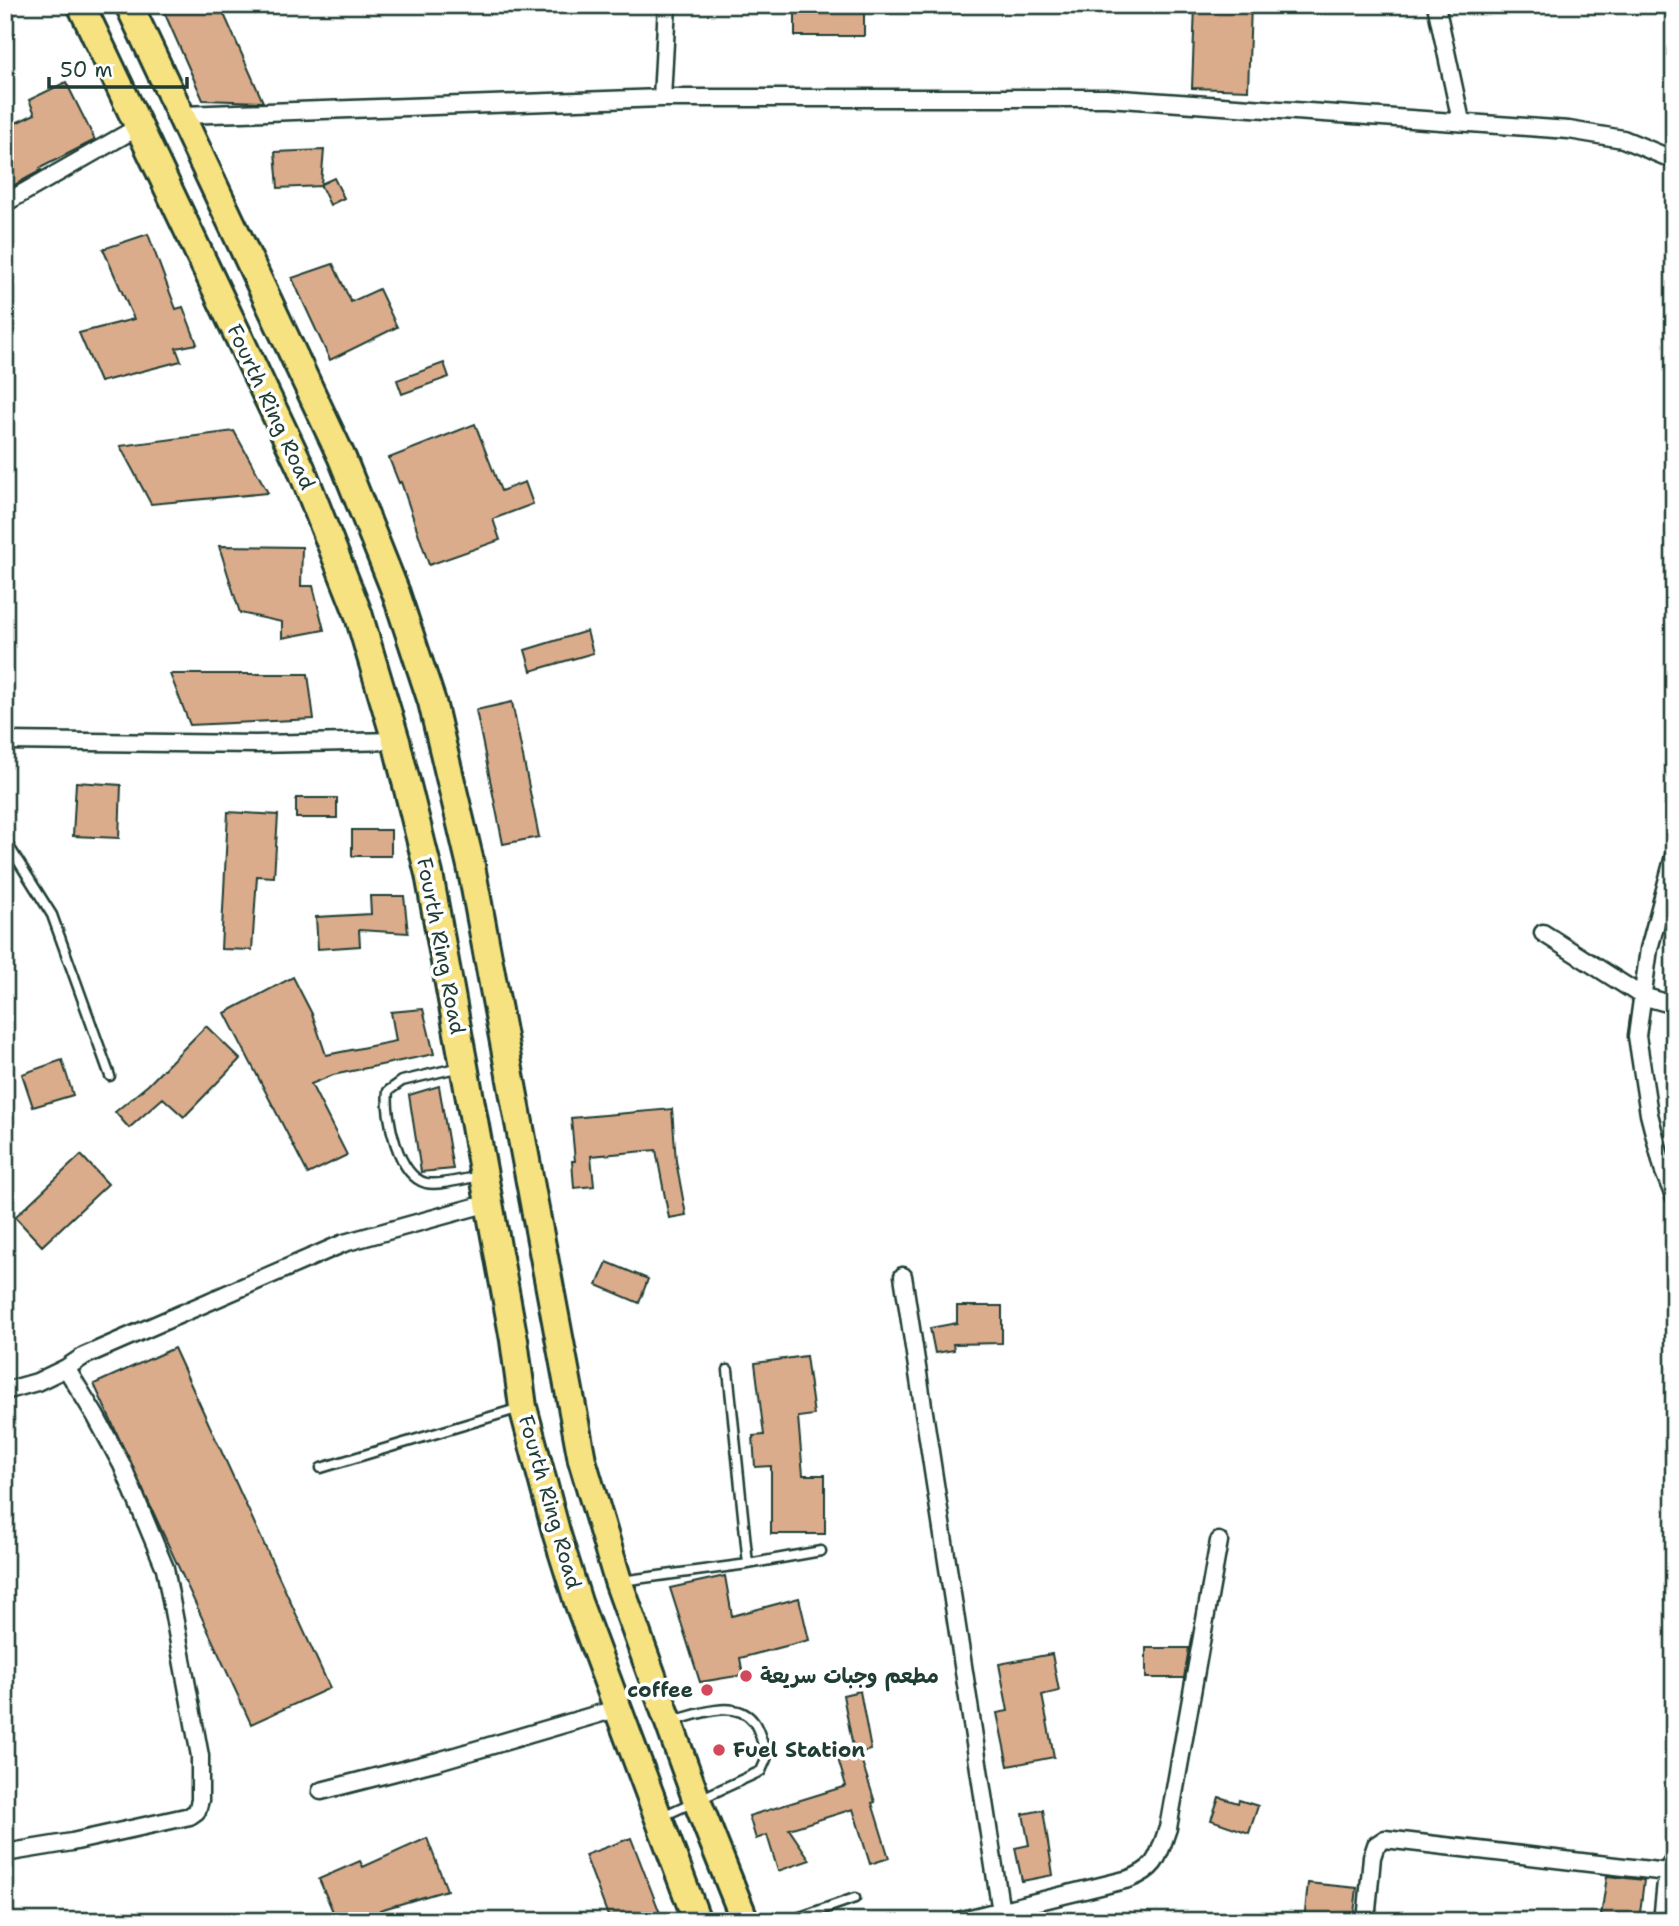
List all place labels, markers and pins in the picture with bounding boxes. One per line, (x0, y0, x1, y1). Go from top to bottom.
place label: مطعم وجبات سريعة (760, 1662, 939, 1692)
marker: مطعم وجبات سريعة (738, 1668, 754, 1684)
place label: coffee (627, 1676, 693, 1704)
marker: coffee (699, 1682, 715, 1698)
place label: Fuel Station (733, 1736, 865, 1764)
marker: Fuel Station (711, 1742, 727, 1758)

